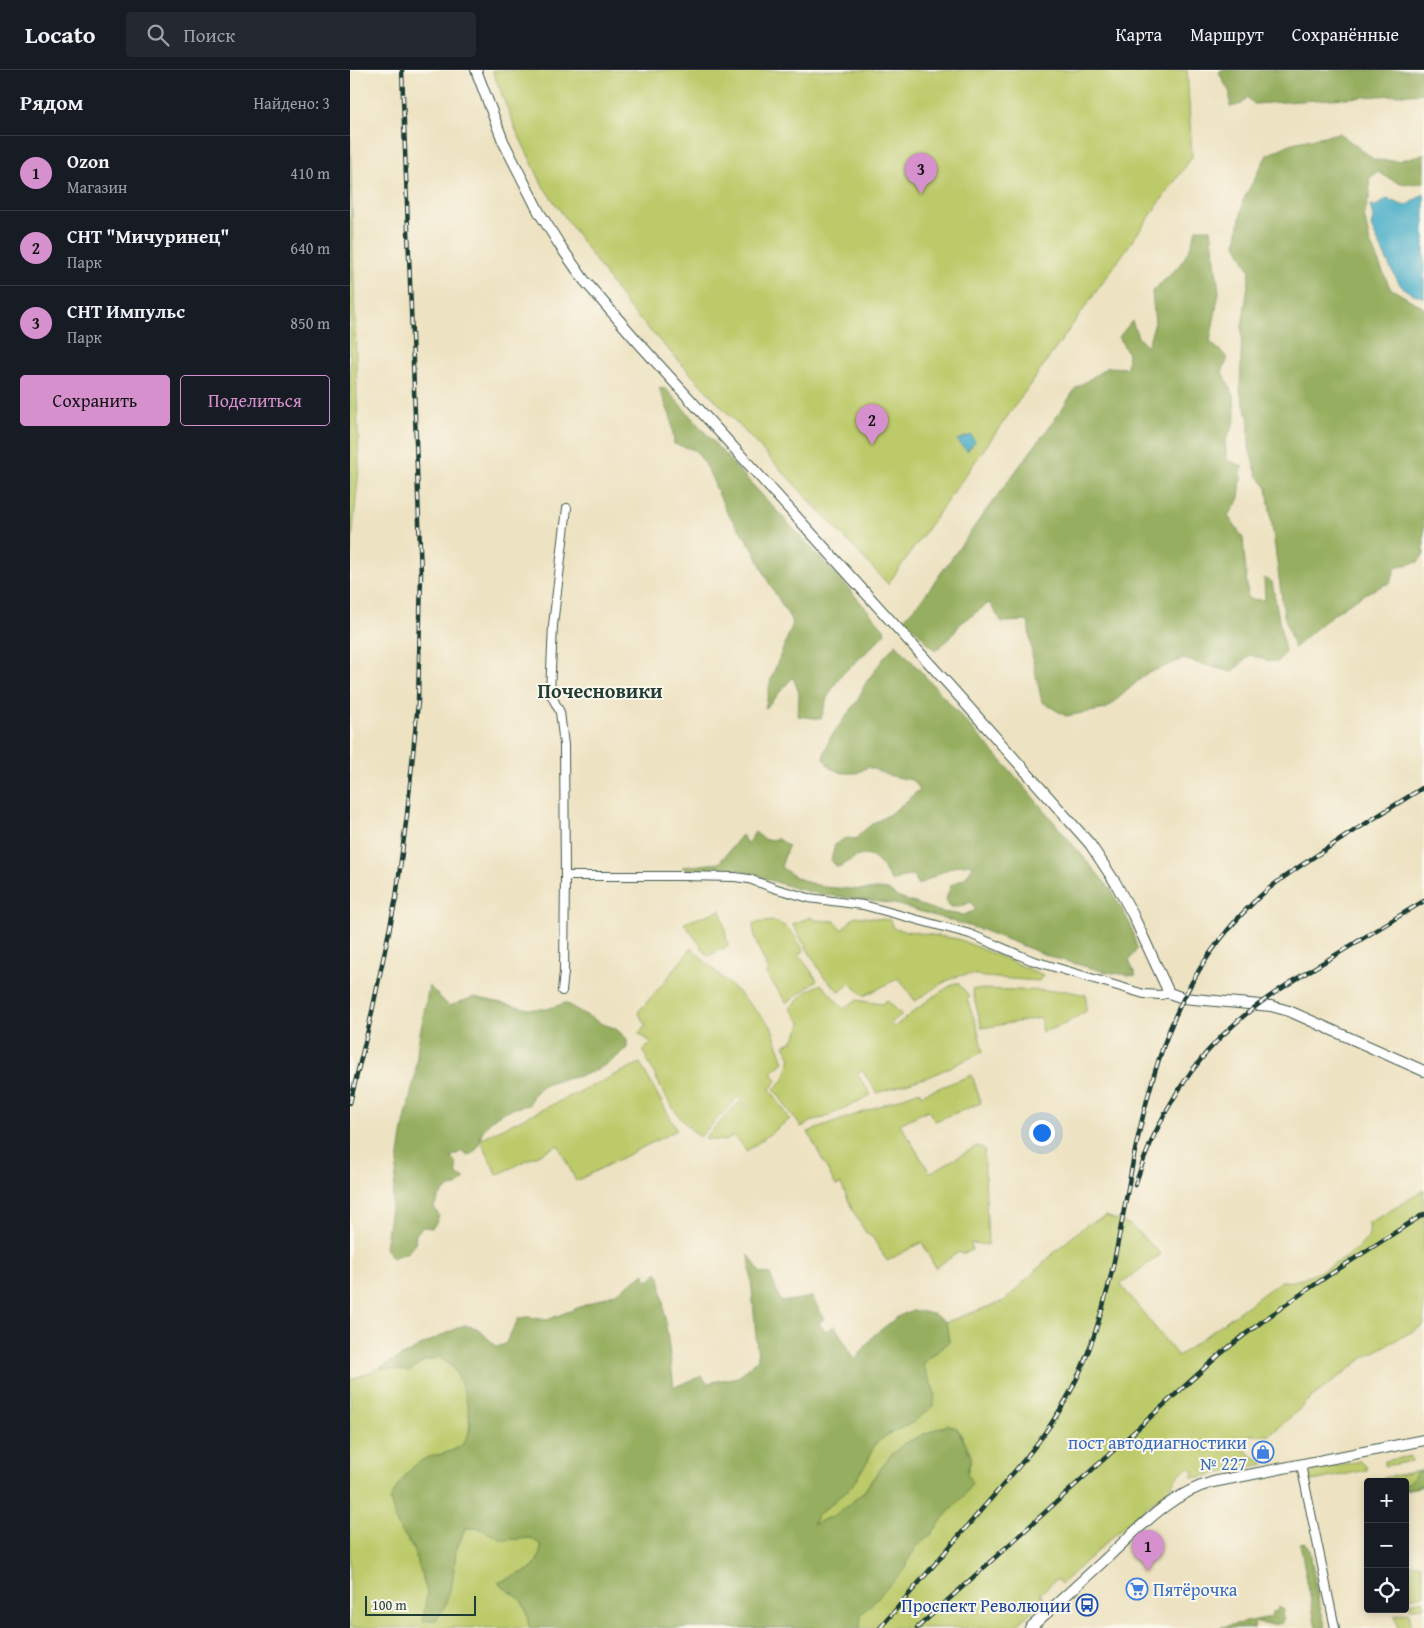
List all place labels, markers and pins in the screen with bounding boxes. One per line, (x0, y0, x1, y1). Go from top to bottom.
pin: 3 (905, 153, 937, 194)
pin: 2 (856, 404, 888, 445)
place label: пост автодиагностики № 227 (1068, 1429, 1247, 1477)
shop icon: пост автодиагностики № 227 (1251, 1440, 1275, 1464)
pin: 1 (1132, 1530, 1164, 1571)
place label: Пятёрочка (1153, 1576, 1238, 1603)
supermarket icon: Пятёрочка (1125, 1577, 1149, 1601)
place label: Проспект Революции (901, 1592, 1071, 1619)
bus stop icon: Проспект Революции (1075, 1593, 1099, 1617)

